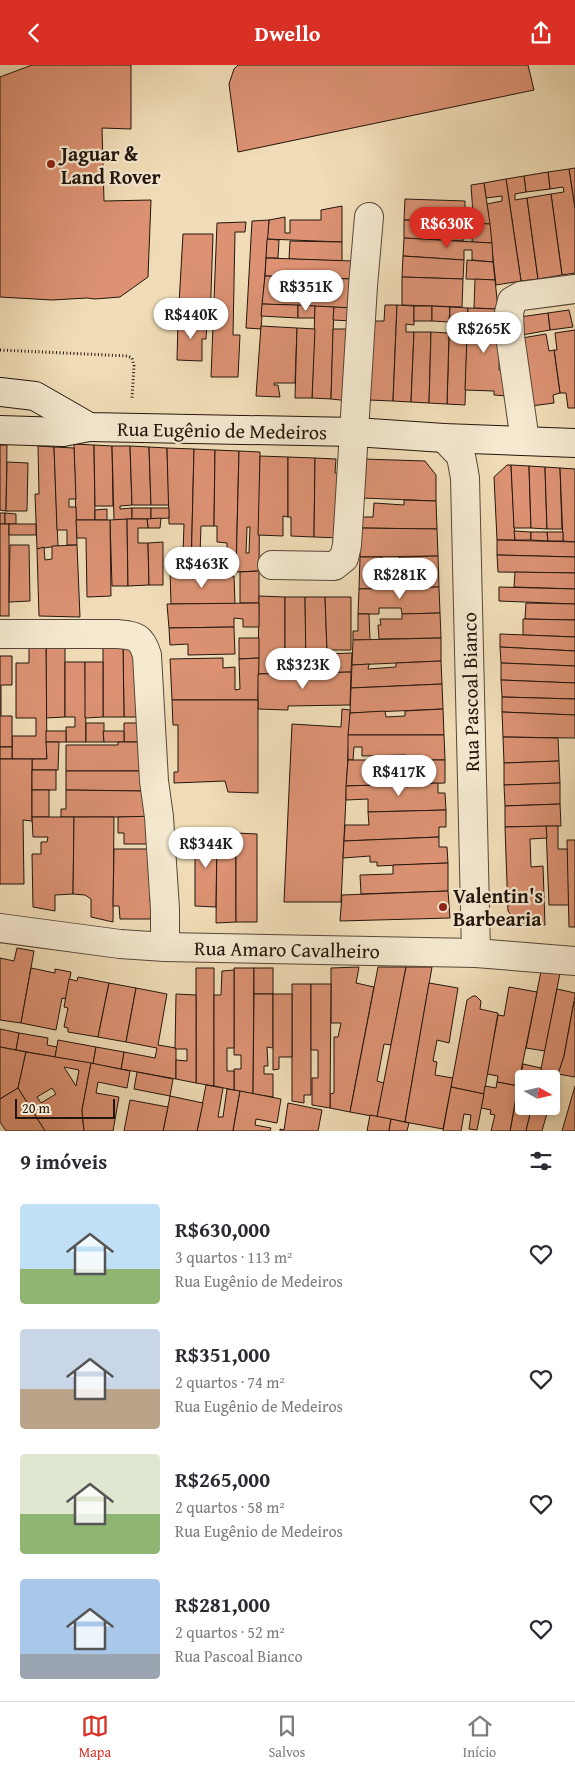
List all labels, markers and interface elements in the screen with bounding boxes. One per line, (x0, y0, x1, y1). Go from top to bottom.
text: Dwello (255, 17, 320, 49)
icon: back (20, 19, 48, 47)
icon: share (527, 19, 555, 47)
place label: Jaguar & Land Rover (58, 139, 161, 191)
marker: Jaguar & Land Rover (45, 158, 57, 170)
pin: R$630K (406, 207, 488, 249)
text: R$630K (420, 211, 474, 235)
pin: R$351K (265, 269, 347, 312)
text: R$351K (279, 274, 333, 298)
pin: R$440K (150, 297, 232, 340)
text: R$440K (164, 302, 218, 326)
pin: R$265K (443, 311, 525, 354)
text: R$265K (457, 316, 511, 340)
street label: Rua Eugênio de Medeiros (117, 414, 327, 446)
pin: R$463K (161, 547, 243, 589)
text: R$463K (175, 551, 229, 575)
pin: R$281K (359, 557, 441, 600)
text: R$281K (373, 562, 427, 586)
street label: Rua Pascoal Bianco (454, 612, 486, 772)
pin: R$323K (262, 647, 344, 690)
text: R$323K (276, 652, 330, 676)
pin: R$417K (358, 755, 440, 797)
text: R$417K (372, 759, 426, 783)
pin: R$344K (165, 827, 247, 869)
text: R$344K (179, 831, 233, 855)
place label: Valentin's Barbearia (453, 881, 543, 933)
marker: Valentin's Barbearia (437, 901, 449, 913)
street label: Rua Amaro Cavalheiro (194, 933, 380, 965)
north arrow (515, 1070, 560, 1115)
map controls (515, 1070, 560, 1115)
scale bar (15, 1096, 115, 1119)
text: 20 m (22, 1098, 50, 1118)
text: 9 imóveis (20, 1146, 107, 1177)
icon: filters (527, 1147, 555, 1175)
text: R$630,000 (175, 1214, 270, 1245)
icon: home (60, 1224, 120, 1284)
icon: heart (527, 1240, 555, 1268)
text: 3 quartos · 113 m² (175, 1245, 292, 1269)
text: Rua Eugênio de Medeiros (175, 1269, 343, 1293)
text: R$351,000 (175, 1339, 270, 1370)
icon: home (60, 1349, 120, 1409)
icon: heart (527, 1365, 555, 1393)
text: 2 quartos · 74 m² (175, 1370, 285, 1394)
text: Rua Eugênio de Medeiros (175, 1394, 343, 1418)
text: R$265,000 (175, 1464, 270, 1495)
icon: home (60, 1474, 120, 1534)
icon: heart (527, 1490, 555, 1518)
text: 2 quartos · 58 m² (175, 1495, 285, 1519)
text: Rua Eugênio de Medeiros (175, 1519, 343, 1543)
text: R$281,000 (175, 1589, 270, 1620)
icon: home (60, 1599, 120, 1659)
icon: heart (527, 1615, 555, 1643)
text: 2 quartos · 52 m² (175, 1620, 285, 1644)
text: Rua Pascoal Bianco (175, 1644, 303, 1668)
tab: Mapa (79, 1712, 111, 1762)
tab: Salvos (269, 1712, 305, 1762)
tab: Início (463, 1712, 496, 1762)

